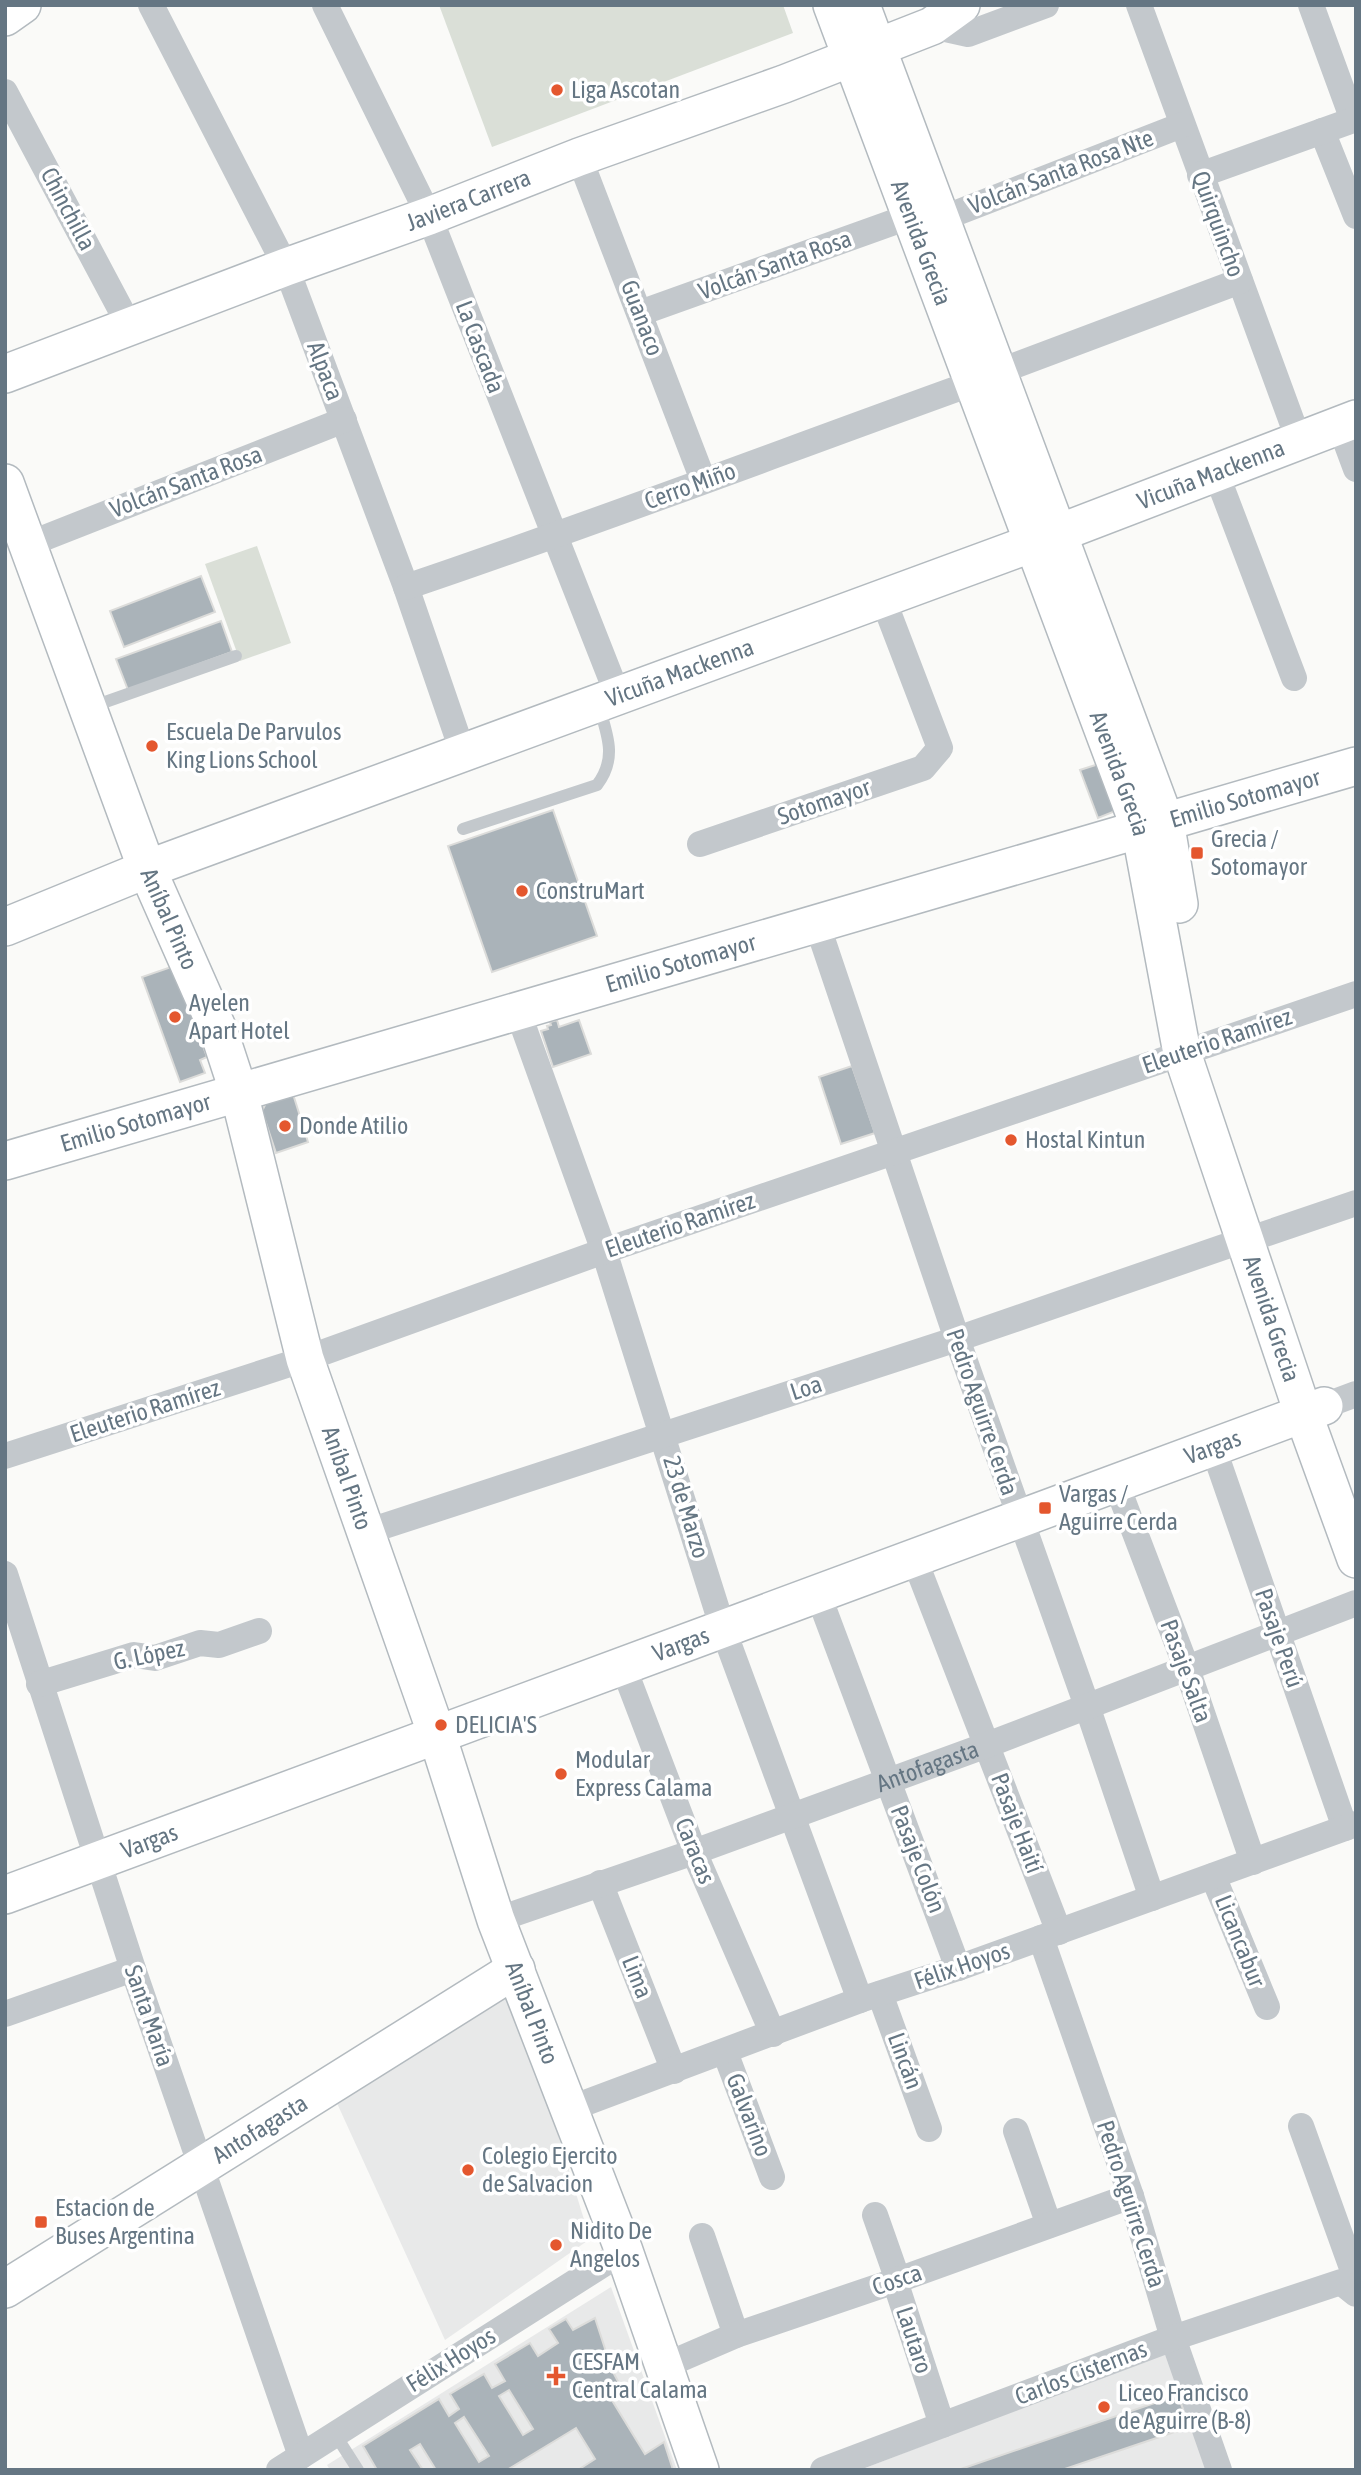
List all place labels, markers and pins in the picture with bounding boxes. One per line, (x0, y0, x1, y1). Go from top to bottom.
place label: Liga Ascotan (571, 76, 680, 103)
marker: Liga Ascotan (549, 82, 565, 98)
place label: Escuela De Parvulos King Lions School (166, 718, 341, 773)
marker: Escuela De Parvulos King Lions School (144, 738, 160, 754)
place label: Grecia / Sotomayor (1211, 825, 1308, 880)
marker: Grecia / Sotomayor (1189, 845, 1205, 861)
place label: ConstruMart (536, 877, 645, 904)
marker: ConstruMart (514, 883, 530, 899)
place label: Ayelen Apart Hotel (189, 989, 290, 1044)
marker: Ayelen Apart Hotel (167, 1009, 183, 1025)
place label: Donde Atilio (299, 1112, 408, 1139)
marker: Donde Atilio (277, 1118, 293, 1134)
place label: Hostal Kintun (1025, 1126, 1145, 1153)
marker: Hostal Kintun (1003, 1132, 1019, 1148)
place label: Vargas / Aguirre Cerda (1059, 1480, 1178, 1535)
marker: Vargas / Aguirre Cerda (1037, 1500, 1053, 1516)
place label: DELICIA'S (455, 1711, 537, 1738)
marker: DELICIA'S (433, 1717, 449, 1733)
place label: Modular Express Calama (575, 1746, 712, 1801)
marker: Modular Express Calama (553, 1766, 569, 1782)
place label: Colegio Ejercito de Salvacion (482, 2142, 618, 2197)
marker: Colegio Ejercito de Salvacion (460, 2162, 476, 2178)
place label: Estacion de Buses Argentina (55, 2194, 195, 2249)
marker: Estacion de Buses Argentina (33, 2214, 49, 2230)
place label: Nidito De Angelos (570, 2217, 652, 2272)
marker: Nidito De Angelos (548, 2237, 564, 2253)
place label: CESFAM Central Calama (572, 2348, 708, 2403)
marker: CESFAM Central Calama (546, 2366, 566, 2386)
place label: Liceo Francisco de Aguirre (B-8) (1118, 2379, 1251, 2434)
marker: Liceo Francisco de Aguirre (B-8) (1096, 2399, 1112, 2415)

